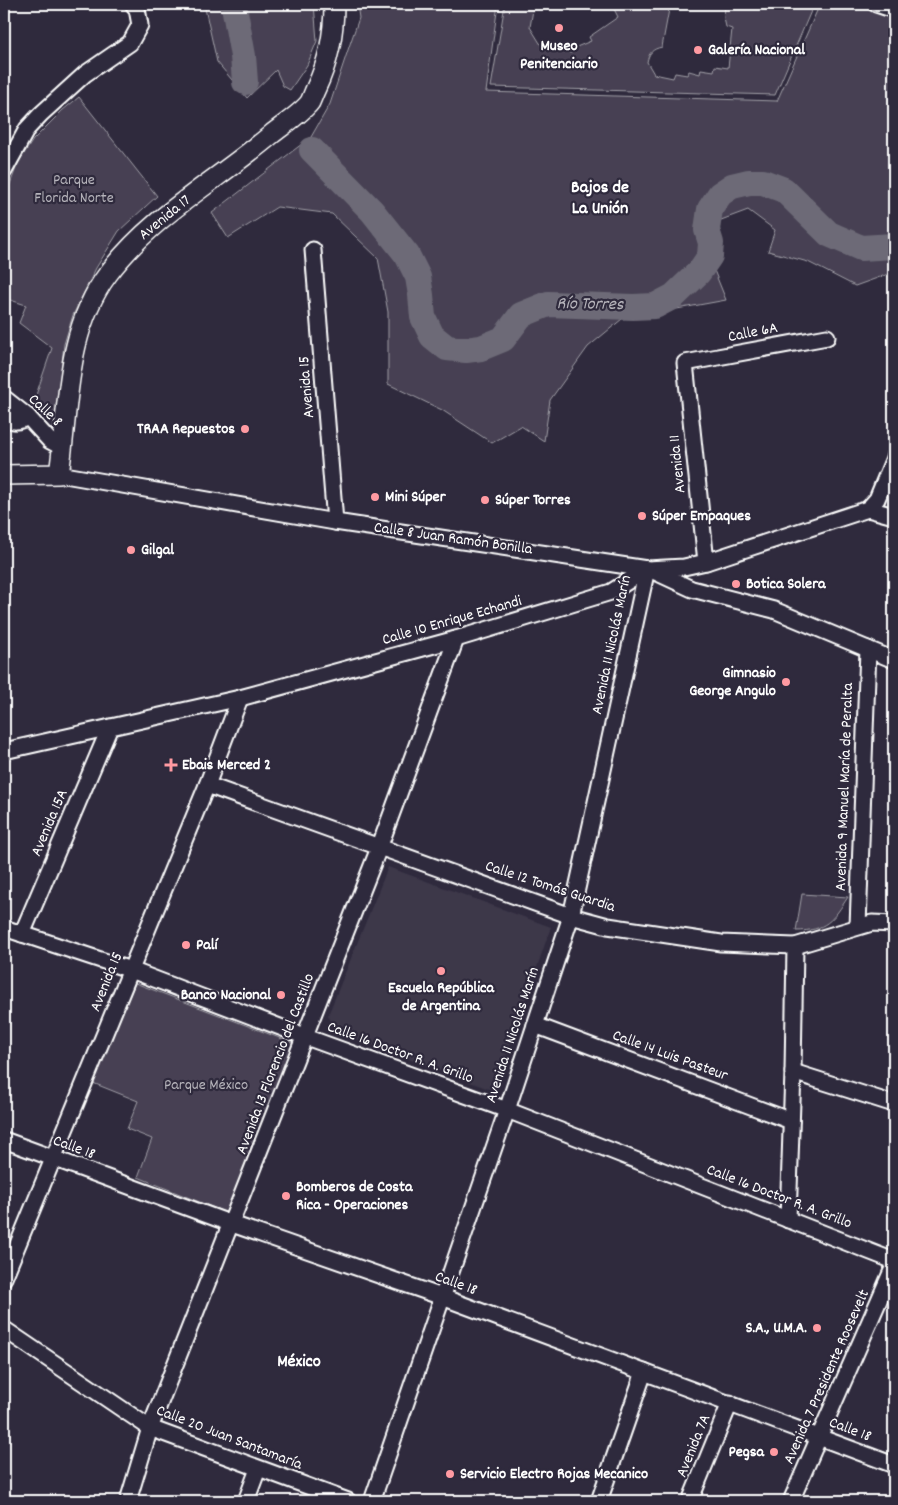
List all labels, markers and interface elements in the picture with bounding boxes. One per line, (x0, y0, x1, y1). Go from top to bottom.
marker: Museo Penitenciario (553, 22, 565, 34)
place label: Museo Penitenciario (520, 35, 598, 76)
place label: Galería Nacional (708, 39, 805, 62)
marker: Galería Nacional (692, 44, 704, 56)
park label: Parque Florida Norte (34, 169, 114, 210)
district label: Bajos de La Unión (571, 176, 629, 222)
street label: Avenida 17 (134, 190, 196, 246)
water label: Río Torres (556, 292, 624, 318)
street label: Calle 6A (726, 317, 780, 349)
street label: Avenida 15 (293, 355, 321, 419)
street label: Calle 8 (22, 389, 68, 433)
place label: TRAA Repuestos (137, 418, 235, 441)
marker: TRAA Repuestos (239, 423, 251, 435)
street label: Avenida 11 (664, 434, 692, 494)
place label: Mini Súper (385, 486, 447, 509)
place label: Súper Torres (495, 489, 571, 512)
marker: Mini Súper (369, 491, 381, 503)
marker: Súper Torres (479, 494, 491, 506)
place label: Súper Empaques (652, 505, 751, 528)
marker: Súper Empaques (636, 510, 648, 522)
street label: Calle 8 Juan Ramón Bonilla (372, 516, 534, 562)
place label: Gilgal (141, 539, 174, 562)
marker: Gilgal (125, 544, 137, 556)
street label: Avenida 11 Nicolás Marín (586, 573, 638, 717)
place label: Botica Solera (746, 573, 827, 596)
marker: Botica Solera (730, 578, 742, 590)
street label: Calle 10 Enrique Echandi (380, 590, 525, 652)
place label: Gimnasio George Angulo (689, 662, 776, 703)
marker: Gimnasio George Angulo (780, 676, 792, 688)
street label: Avenida 9 Manuel María de Peralta (830, 682, 860, 891)
place label: Ebais Merced 2 (182, 754, 271, 777)
marker: Ebais Merced 2 (164, 758, 178, 772)
street label: Avenida 15A (26, 786, 75, 860)
street label: Calle 12 Tomás Guardia (482, 855, 619, 919)
place label: Palí (196, 934, 220, 957)
marker: Palí (180, 939, 192, 951)
street label: Avenida 15 (85, 949, 129, 1015)
street label: Avenida 11 Nicolás Marín (480, 964, 546, 1106)
marker: Escuela República de Argentina (435, 965, 447, 977)
street label: Avenida 13 Florencio del Castillo (231, 970, 321, 1158)
place label: Escuela República de Argentina (388, 977, 496, 1018)
place label: Banco Nacional (181, 984, 271, 1007)
marker: Banco Nacional (275, 989, 287, 1001)
street label: Calle 16 Doctor R. A. Grillo (324, 1016, 476, 1090)
street label: Calle 14 Luis Pasteur (609, 1024, 731, 1088)
park label: Parque México (164, 1074, 248, 1097)
street label: Calle 18 (50, 1130, 98, 1166)
street label: Calle 16 Doctor R. A. Grillo (703, 1159, 855, 1235)
place label: Bomberos de Costa Rica - Operaciones (296, 1176, 414, 1217)
marker: Bomberos de Costa Rica - Operaciones (280, 1190, 292, 1202)
street label: Calle 18 (432, 1266, 480, 1302)
street label: Avenida 7 Presidente Roosevelt (778, 1286, 876, 1468)
place label: S.A., U.M.A. (745, 1317, 807, 1340)
marker: S.A., U.M.A. (811, 1322, 823, 1334)
district label: México (277, 1350, 321, 1375)
street label: Calle 20 Juan Santamaría (153, 1400, 306, 1477)
street label: Avenida 7A (671, 1411, 717, 1481)
street label: Calle 18 (826, 1411, 874, 1449)
place label: Pegsa (728, 1441, 765, 1464)
marker: Pegsa (768, 1446, 780, 1458)
place label: Servicio Electro Rojas Mecanico (460, 1463, 648, 1486)
marker: Servicio Electro Rojas Mecanico (444, 1468, 456, 1480)

